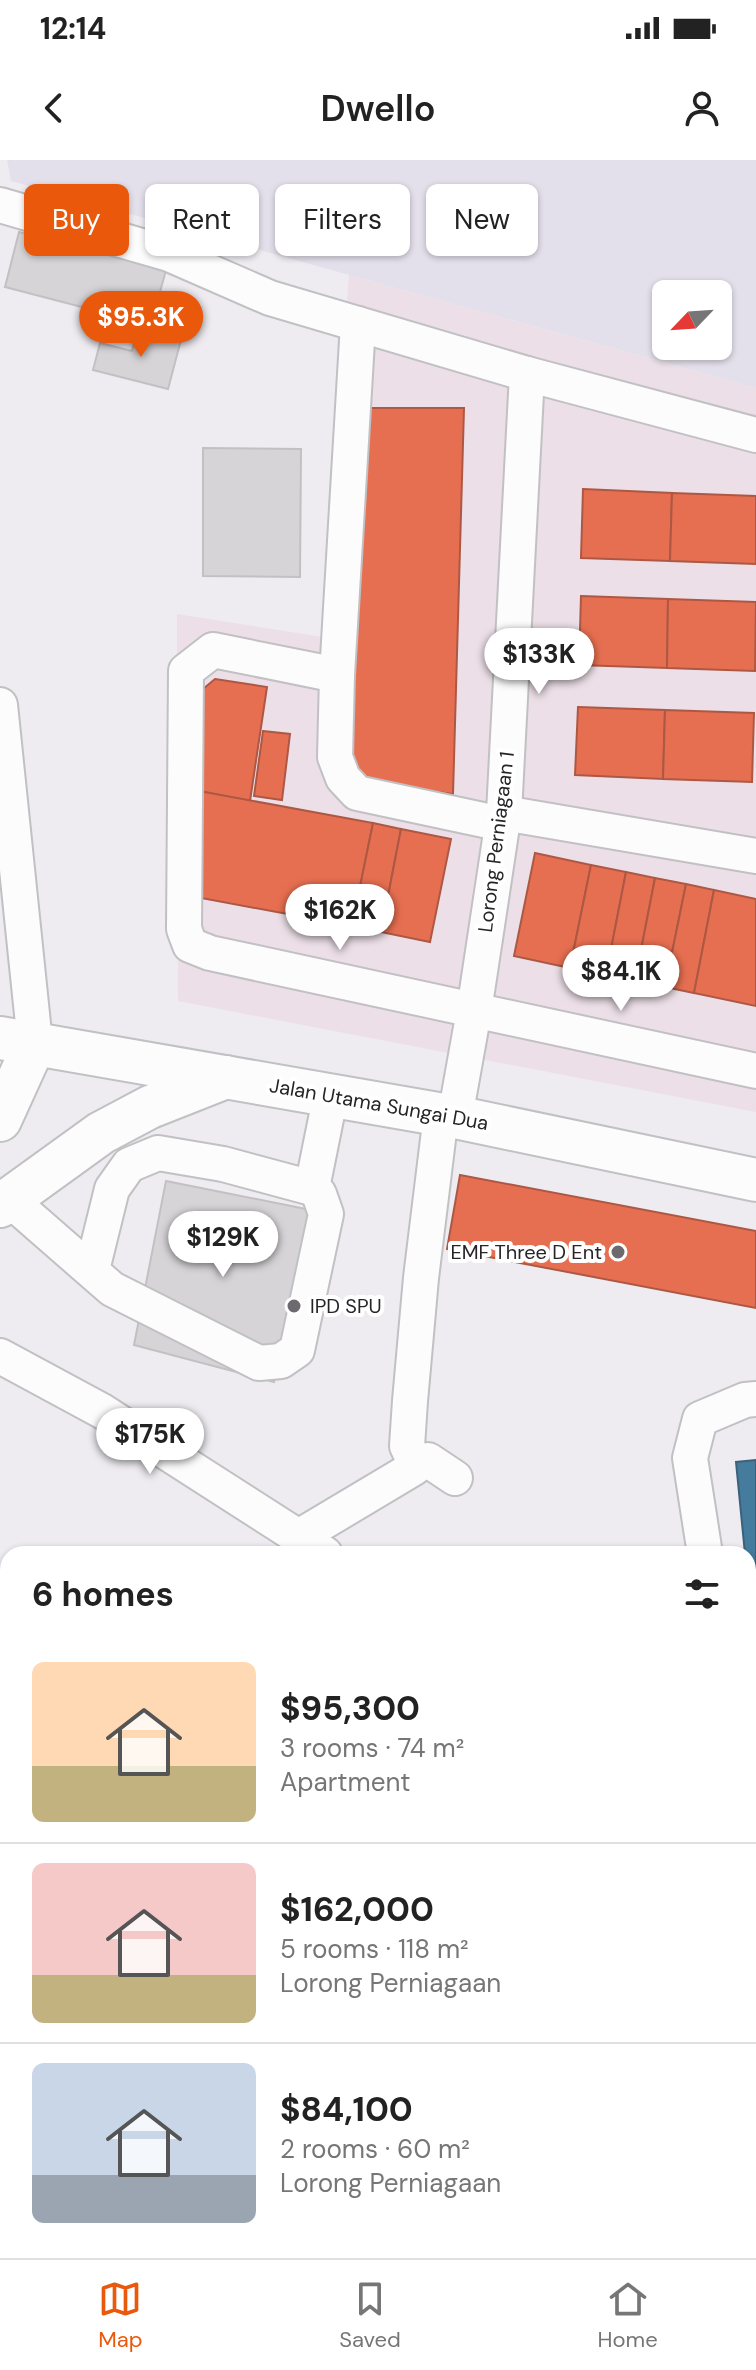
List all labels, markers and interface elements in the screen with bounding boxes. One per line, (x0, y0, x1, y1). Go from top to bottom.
text: 12:14 (40, 9, 106, 48)
text: Dwello (321, 85, 435, 132)
icon: back (32, 86, 76, 130)
icon: person (680, 86, 724, 130)
chip: Buy (24, 184, 129, 256)
chip: Rent (145, 184, 259, 256)
chip: Filters (275, 184, 410, 256)
chip: New (426, 184, 538, 256)
north arrow (652, 280, 732, 360)
map controls (652, 280, 732, 360)
pin: $95.3K (76, 291, 206, 359)
text: $95.3K (97, 300, 185, 334)
pin: $133K (483, 628, 595, 696)
text: $133K (502, 637, 576, 671)
street label: Lorong Perniagaan 1 (472, 750, 520, 934)
pin: $162K (284, 884, 396, 952)
text: $162K (303, 893, 377, 927)
pin: $84.1K (556, 945, 686, 1013)
text: $84.1K (580, 954, 662, 988)
street label: Jalan Utama Sungai Dua (268, 1072, 490, 1136)
pin: $129K (167, 1211, 279, 1279)
text: $129K (186, 1220, 260, 1254)
place label: EMF Three D Ent (450, 1239, 602, 1265)
marker: EMF Three D Ent (609, 1243, 627, 1261)
place label: IPD SPU (310, 1293, 382, 1319)
marker: IPD SPU (285, 1297, 303, 1315)
pin: $175K (94, 1408, 206, 1476)
text: $175K (114, 1417, 186, 1451)
text: 6 homes (32, 1572, 174, 1617)
icon: filters (680, 1572, 724, 1616)
text: $95,300 (280, 1686, 420, 1731)
icon: home (96, 1694, 192, 1790)
text: 3 rooms · 74 m² (280, 1731, 464, 1765)
text: Apartment (280, 1765, 411, 1799)
text: $162,000 (280, 1887, 434, 1932)
icon: home (96, 1895, 192, 1991)
text: 5 rooms · 118 m² (280, 1932, 469, 1966)
text: Lorong Perniagaan (280, 1966, 501, 2000)
text: $84,100 (280, 2087, 413, 2132)
icon: home (96, 2095, 192, 2191)
text: 2 rooms · 60 m² (280, 2132, 470, 2166)
text: Lorong Perniagaan (280, 2166, 501, 2200)
tab: Map (98, 2277, 143, 2354)
tab: Saved (339, 2277, 401, 2354)
tab: Home (598, 2277, 658, 2354)

